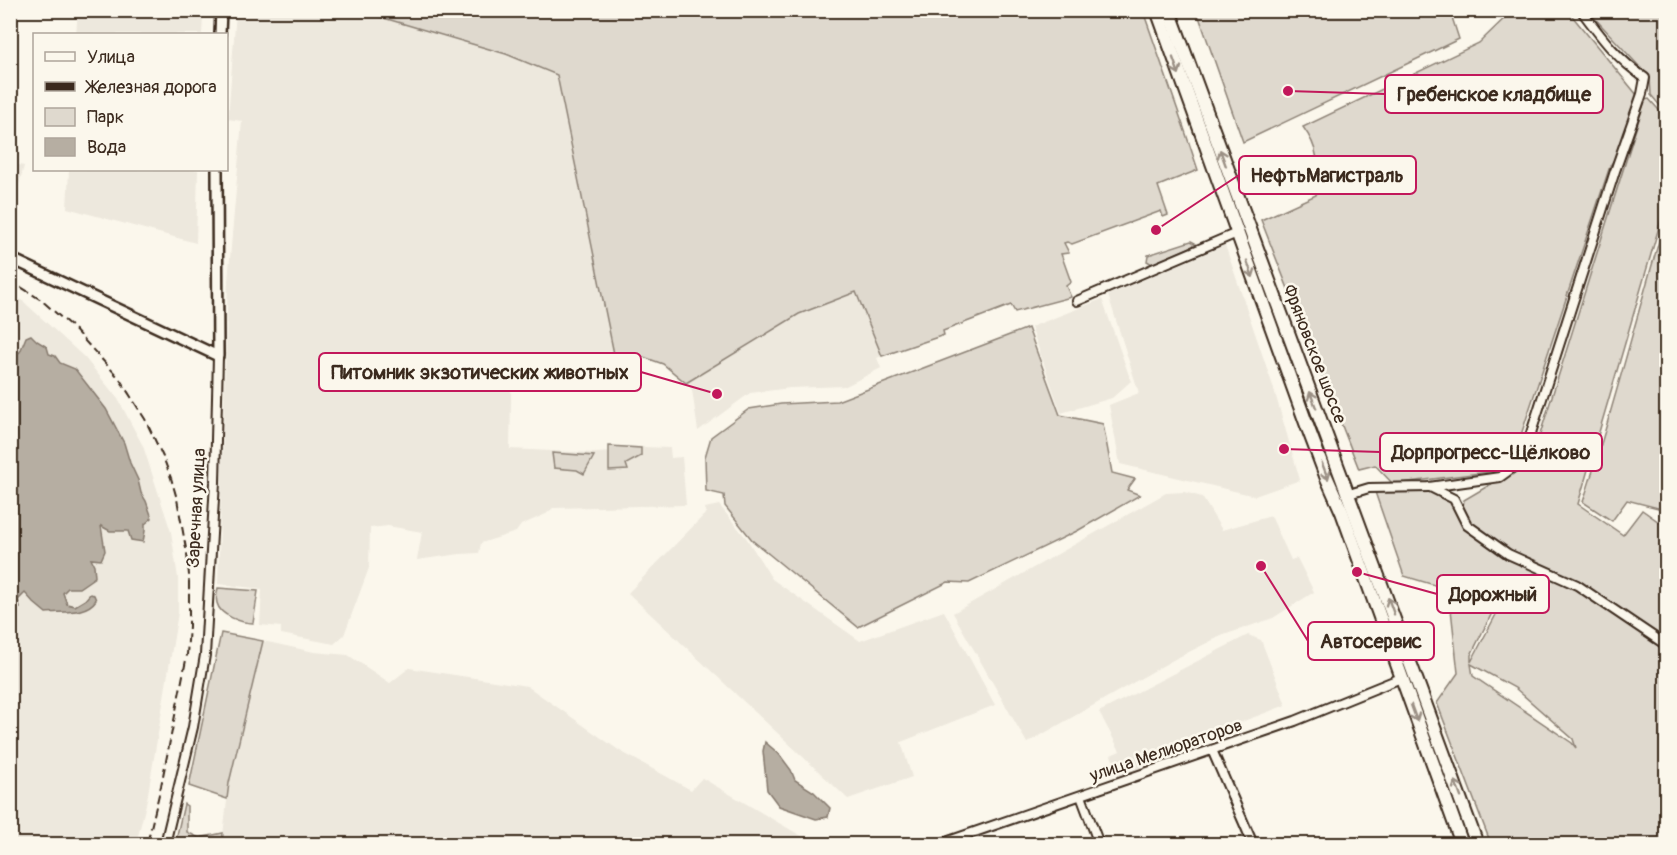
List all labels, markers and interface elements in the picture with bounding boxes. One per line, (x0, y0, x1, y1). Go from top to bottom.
legend (33, 33, 228, 171)
text: Улица (87, 46, 135, 69)
one-way arrow (1172, 56, 1183, 74)
callout: Гребенское кладбище (1385, 75, 1603, 113)
text: Железная дорога (84, 76, 217, 99)
text: Гребенское кладбище (1397, 82, 1592, 107)
text: Парк (87, 106, 124, 129)
text: Вода (87, 136, 126, 159)
one-way arrow (1216, 149, 1227, 168)
callout: НефтьМагистраль (1239, 156, 1416, 194)
text: НефтьМагистраль (1250, 163, 1404, 188)
one-way arrow (1246, 259, 1257, 277)
street label: Фряновское шоссе (1277, 281, 1352, 427)
callout: Питомник экзотических животных (319, 353, 641, 391)
text: Питомник экзотических животных (331, 360, 629, 385)
one-way arrow (1306, 391, 1317, 410)
callout: Дорпрогресс-Щёлково (1380, 433, 1602, 471)
text: Дорпрогресс-Щёлково (1391, 440, 1590, 465)
street label: Заречная улица (182, 447, 211, 569)
one-way arrow (1320, 462, 1331, 480)
callout: Дорожный (1437, 575, 1549, 613)
text: Дорожный (1448, 582, 1537, 607)
one-way arrow (1385, 597, 1396, 616)
callout: Автосервис (1308, 622, 1434, 660)
text: Автосервис (1320, 629, 1422, 654)
one-way arrow (1409, 703, 1420, 722)
street label: улица Мелиораторов (1086, 714, 1246, 788)
one-way arrow (1451, 781, 1462, 799)

